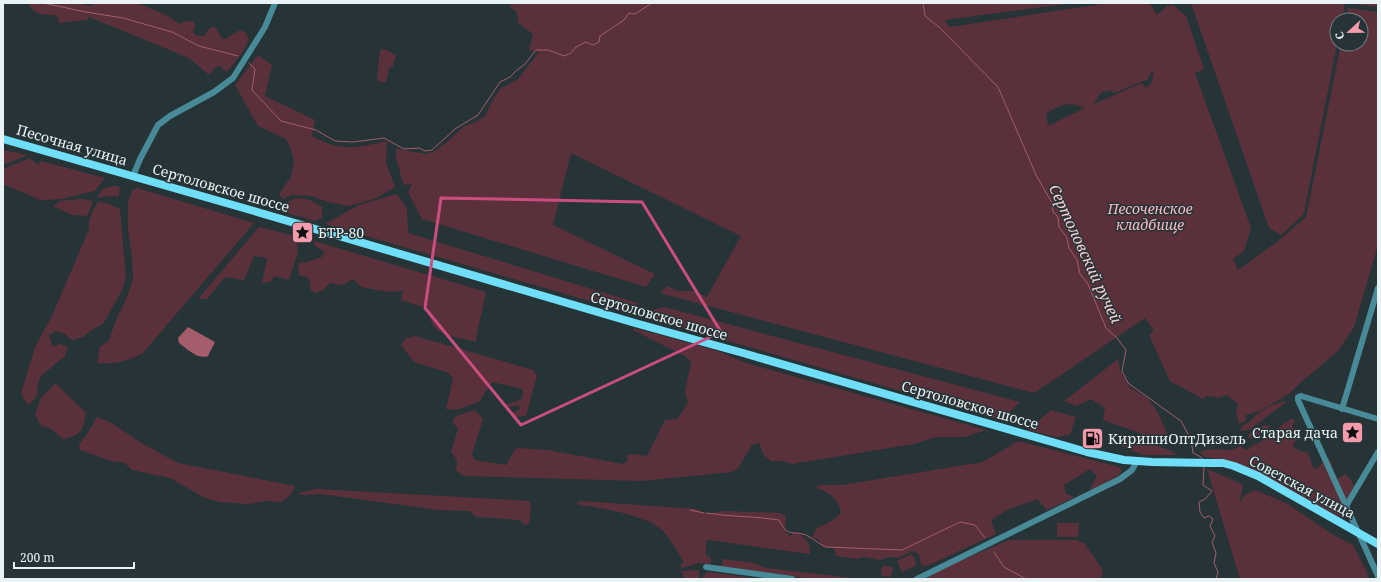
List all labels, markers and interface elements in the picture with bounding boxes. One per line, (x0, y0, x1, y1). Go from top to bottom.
north arrow (1329, 12, 1369, 52)
text: С (1331, 30, 1348, 42)
street label: Песочная улица (14, 120, 130, 169)
street label: Сертоловское шоссе (150, 159, 292, 216)
water label: Сертоловский ручей (1045, 181, 1127, 326)
park label: Песоченское кладбище (1106, 199, 1193, 234)
place icon: БТР-80 (290, 220, 316, 246)
place label: БТР-80 (318, 223, 364, 242)
street label: Сертоловское шоссе (588, 287, 730, 344)
street label: Сертоловское шоссе (899, 376, 1041, 433)
place icon: Старая дача (1340, 420, 1366, 446)
place label: Старая дача (1252, 423, 1338, 442)
fuel station icon: КиришиОптДизель (1080, 426, 1106, 452)
place label: КиришиОптДизель (1108, 429, 1246, 448)
street label: Советская улица (1246, 451, 1359, 522)
scale bar (14, 544, 134, 570)
text: 200 m (20, 549, 55, 566)

